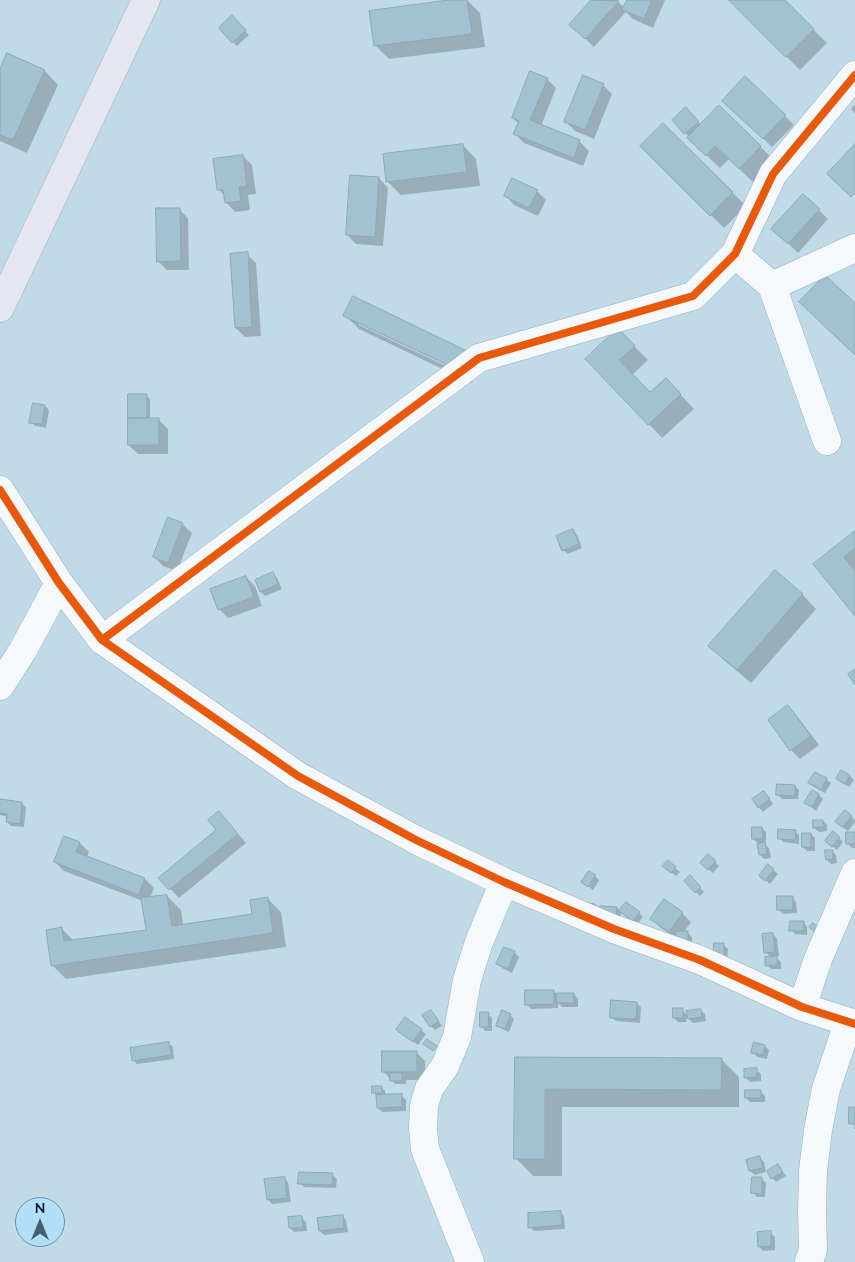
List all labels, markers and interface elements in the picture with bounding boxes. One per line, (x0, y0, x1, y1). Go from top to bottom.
north arrow (15, 1197, 65, 1247)
text: N (35, 1199, 45, 1217)

